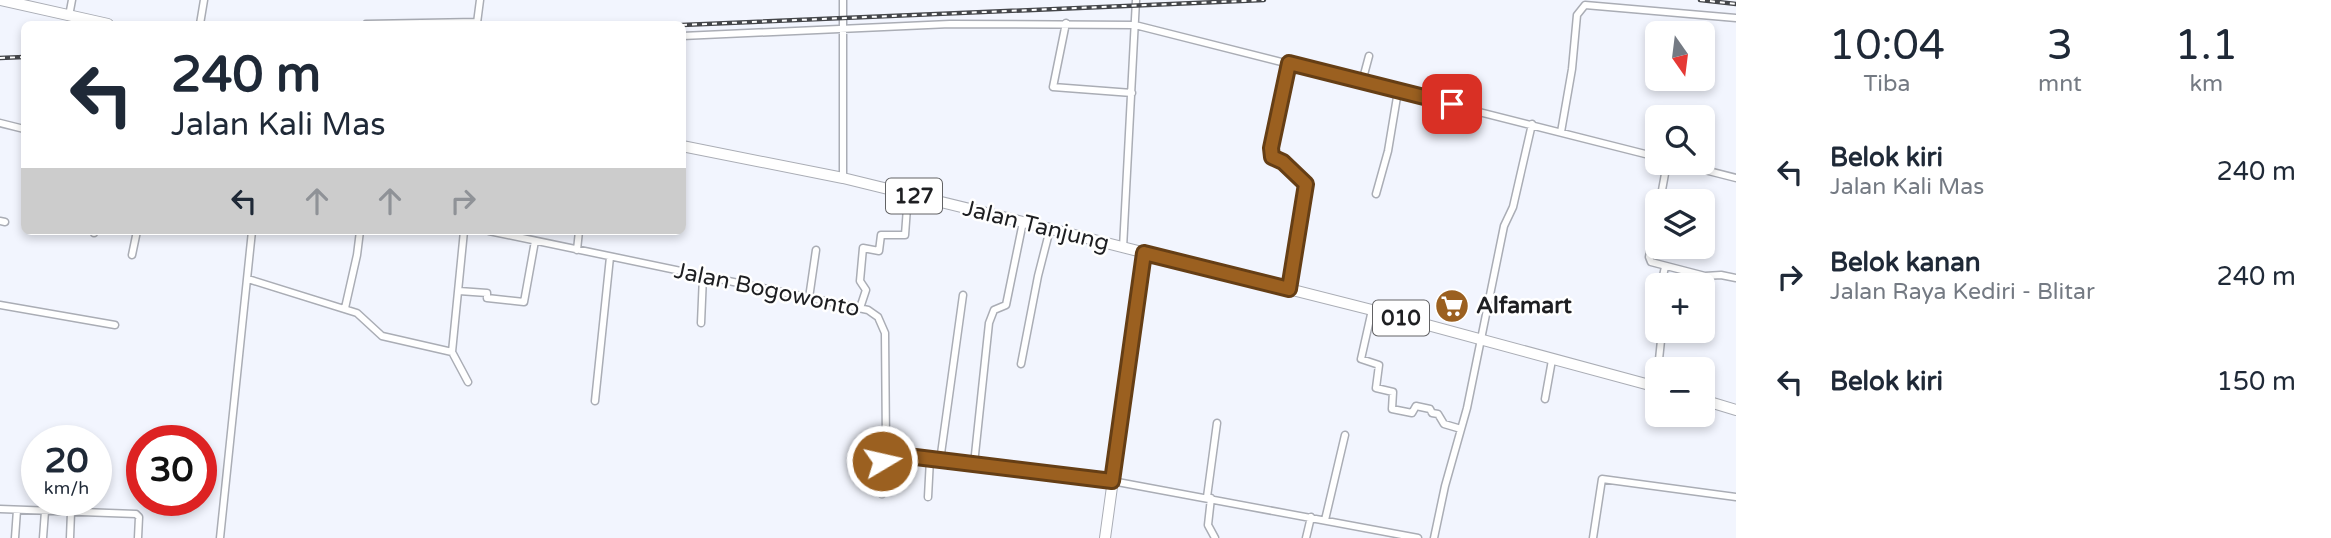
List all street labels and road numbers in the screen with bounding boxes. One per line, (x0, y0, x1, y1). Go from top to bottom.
road number: 127 (886, 178, 942, 214)
street label: Jalan Tanjung (960, 194, 1112, 258)
street label: Jalan Bogowonto (672, 257, 862, 323)
road number: 010 (1373, 300, 1429, 336)

